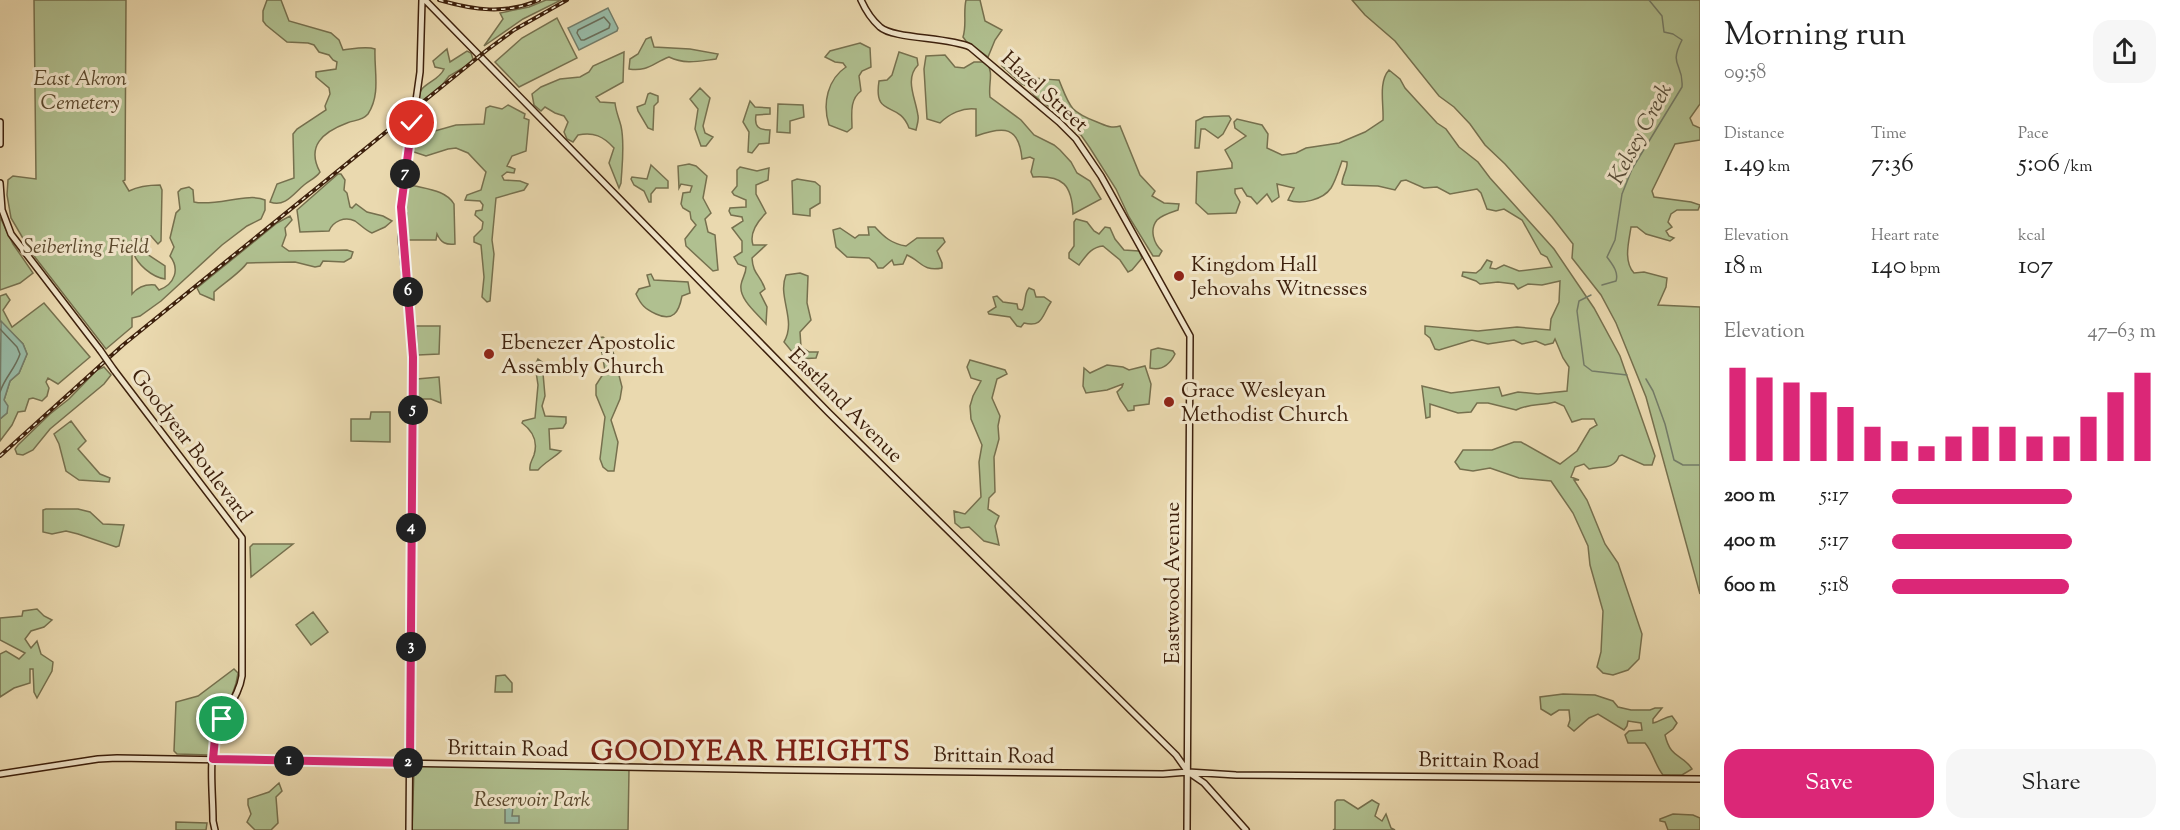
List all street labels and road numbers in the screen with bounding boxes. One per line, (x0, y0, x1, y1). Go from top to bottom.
street label: Hazel Street (993, 45, 1094, 140)
street label: Eastland Avenue (780, 342, 909, 471)
street label: Goodyear Boulevard (123, 363, 258, 529)
street label: Eastwood Avenue (1159, 502, 1189, 664)
street label: Brittain Road (447, 734, 569, 766)
street label: Brittain Road (933, 741, 1055, 773)
street label: Brittain Road (1418, 746, 1540, 778)

